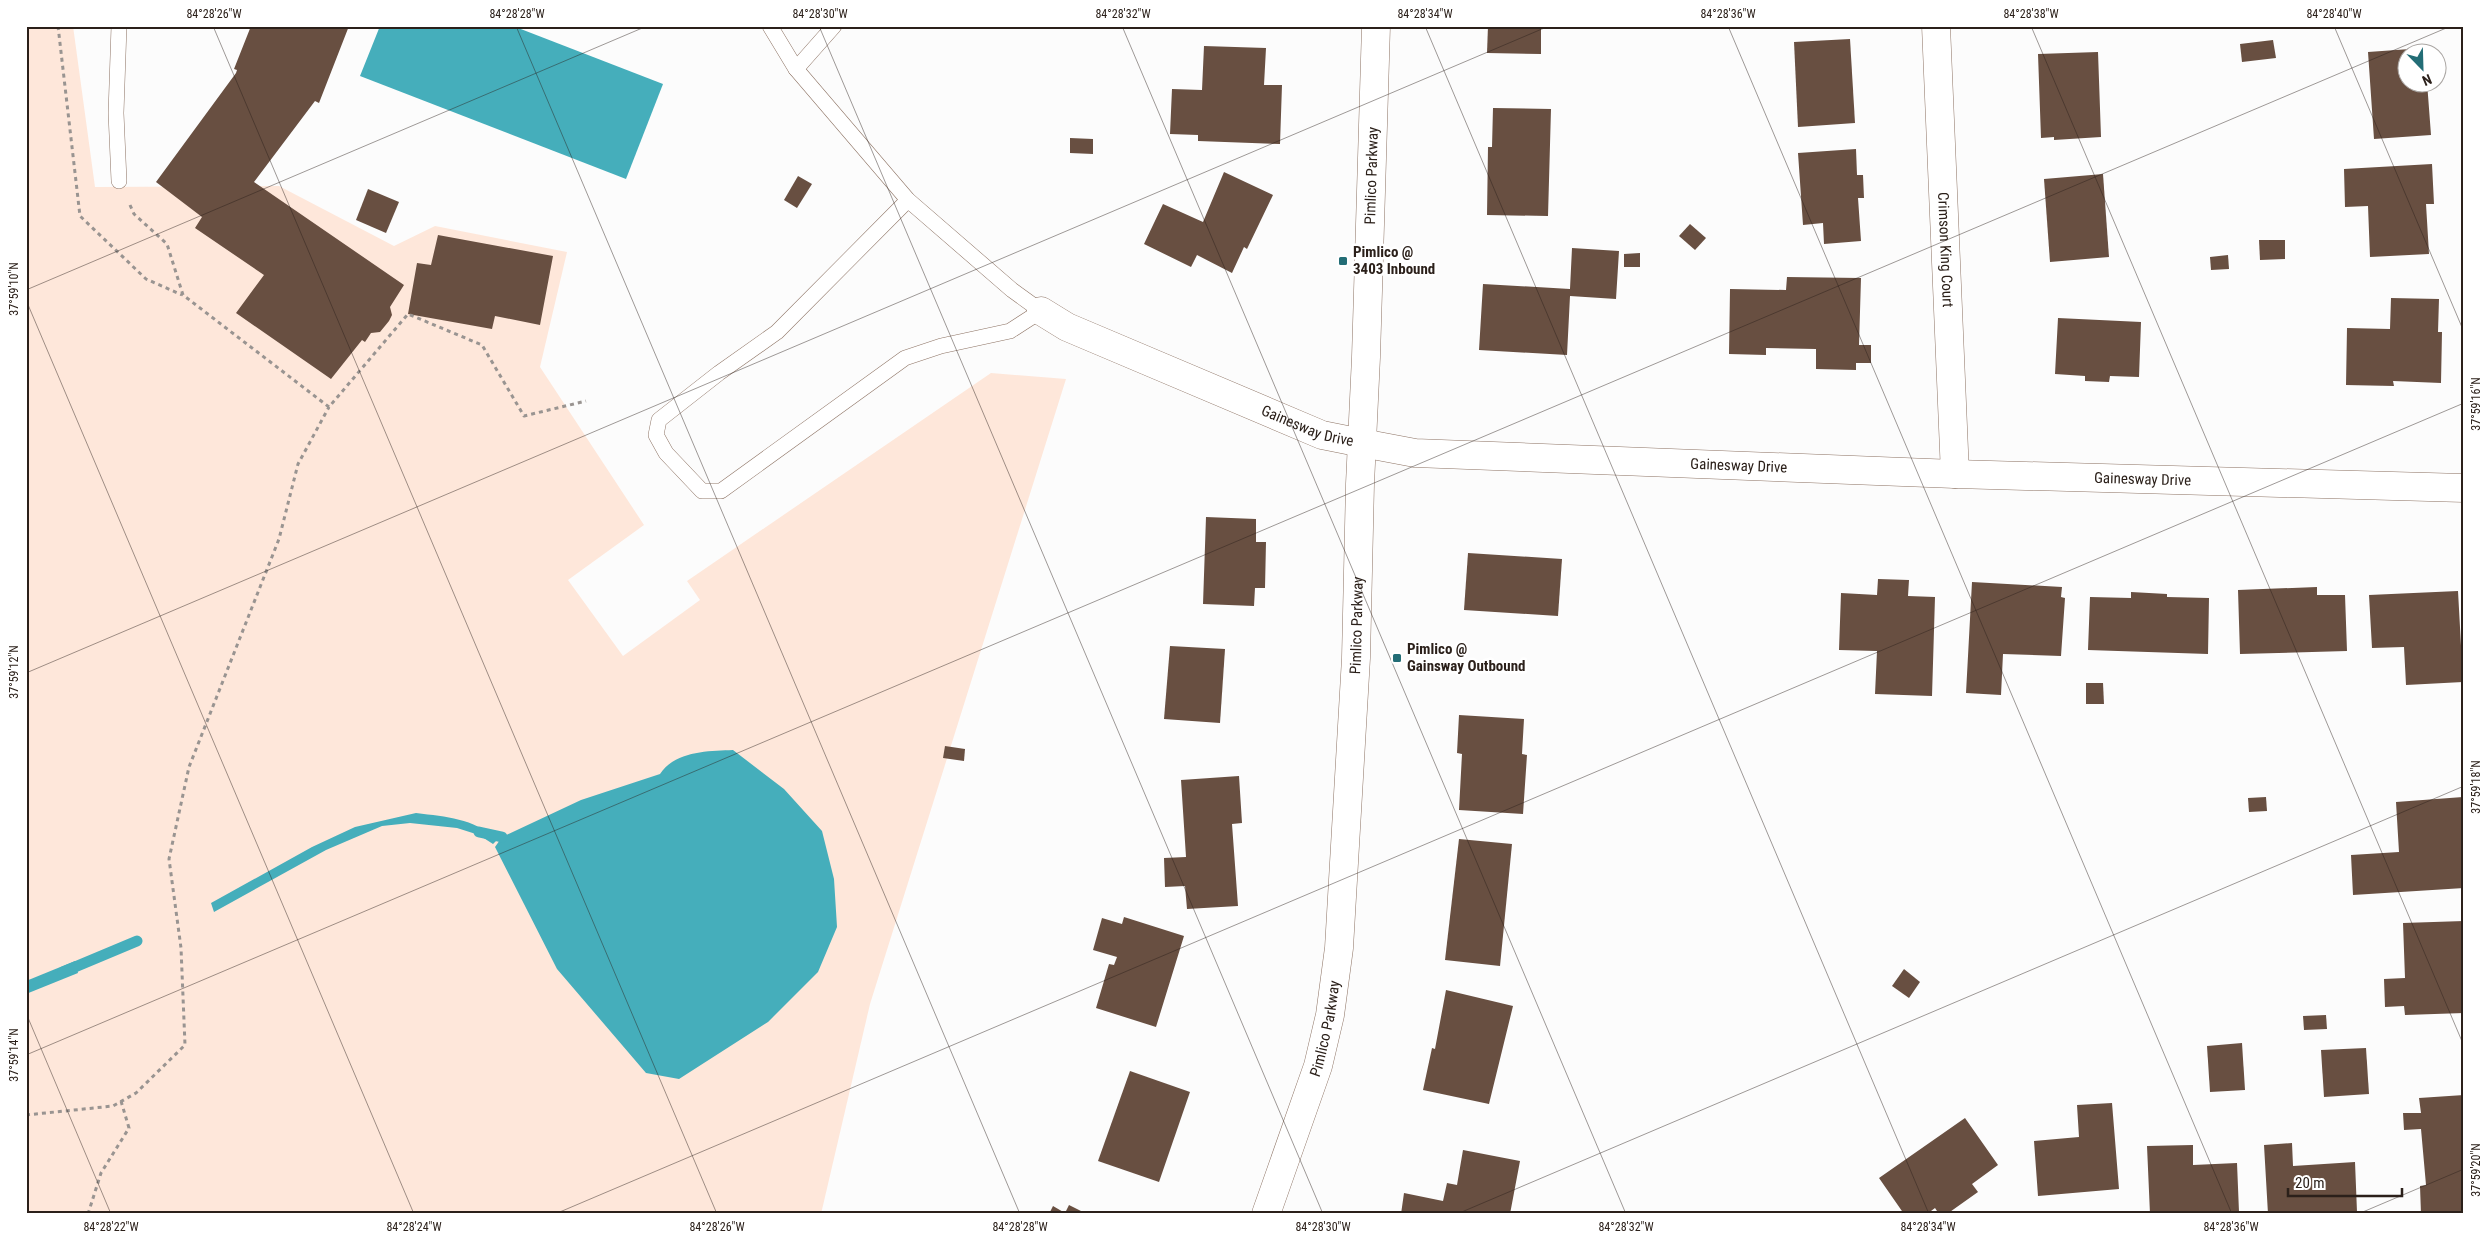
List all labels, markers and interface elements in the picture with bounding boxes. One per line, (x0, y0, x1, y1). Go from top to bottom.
text: 84°28'26"W (186, 7, 242, 21)
text: 84°28'28"W (489, 7, 545, 21)
text: 84°28'30"W (792, 7, 848, 21)
text: 84°28'32"W (1095, 7, 1151, 21)
text: 84°28'34"W (1397, 7, 1453, 21)
text: 84°28'36"W (1700, 7, 1756, 21)
text: 84°28'38"W (2003, 7, 2059, 21)
text: 84°28'40"W (2306, 7, 2362, 21)
north arrow (2398, 42, 2448, 92)
text: N (2420, 71, 2434, 89)
street label: Pimlico Parkway (1361, 127, 1382, 225)
street label: Crimson King Court (1934, 192, 1957, 308)
place label: Pimlico @ 3403 Inbound (1353, 243, 1435, 278)
marker: Pimlico @ 3403 Inbound (1337, 255, 1349, 267)
text: 37°59'10"N (7, 262, 21, 316)
text: 37°59'16"N (2469, 377, 2483, 431)
street label: Gainesway Drive (1259, 401, 1355, 450)
street label: Gainesway Drive (1690, 455, 1788, 476)
street label: Gainesway Drive (2094, 469, 2191, 489)
street label: Pimlico Parkway (1346, 576, 1367, 675)
place label: Pimlico @ Gainsway Outbound (1407, 640, 1526, 675)
text: 37°59'12"N (7, 645, 21, 699)
marker: Pimlico @ Gainsway Outbound (1391, 652, 1403, 664)
text: 37°59'18"N (2469, 760, 2483, 814)
street label: Pimlico Parkway (1306, 979, 1344, 1079)
text: 37°59'14"N (7, 1028, 21, 1082)
text: 37°59'20"N (2469, 1143, 2483, 1197)
scale bar (2288, 1165, 2401, 1197)
text: 20 m (2295, 1174, 2325, 1192)
text: 84°28'22"W (83, 1220, 139, 1234)
text: 84°28'24"W (386, 1220, 442, 1234)
text: 84°28'26"W (689, 1220, 745, 1234)
text: 84°28'28"W (992, 1220, 1048, 1234)
text: 84°28'30"W (1295, 1220, 1351, 1234)
text: 84°28'32"W (1598, 1220, 1654, 1234)
text: 84°28'34"W (1900, 1220, 1956, 1234)
text: 84°28'36"W (2203, 1220, 2259, 1234)

